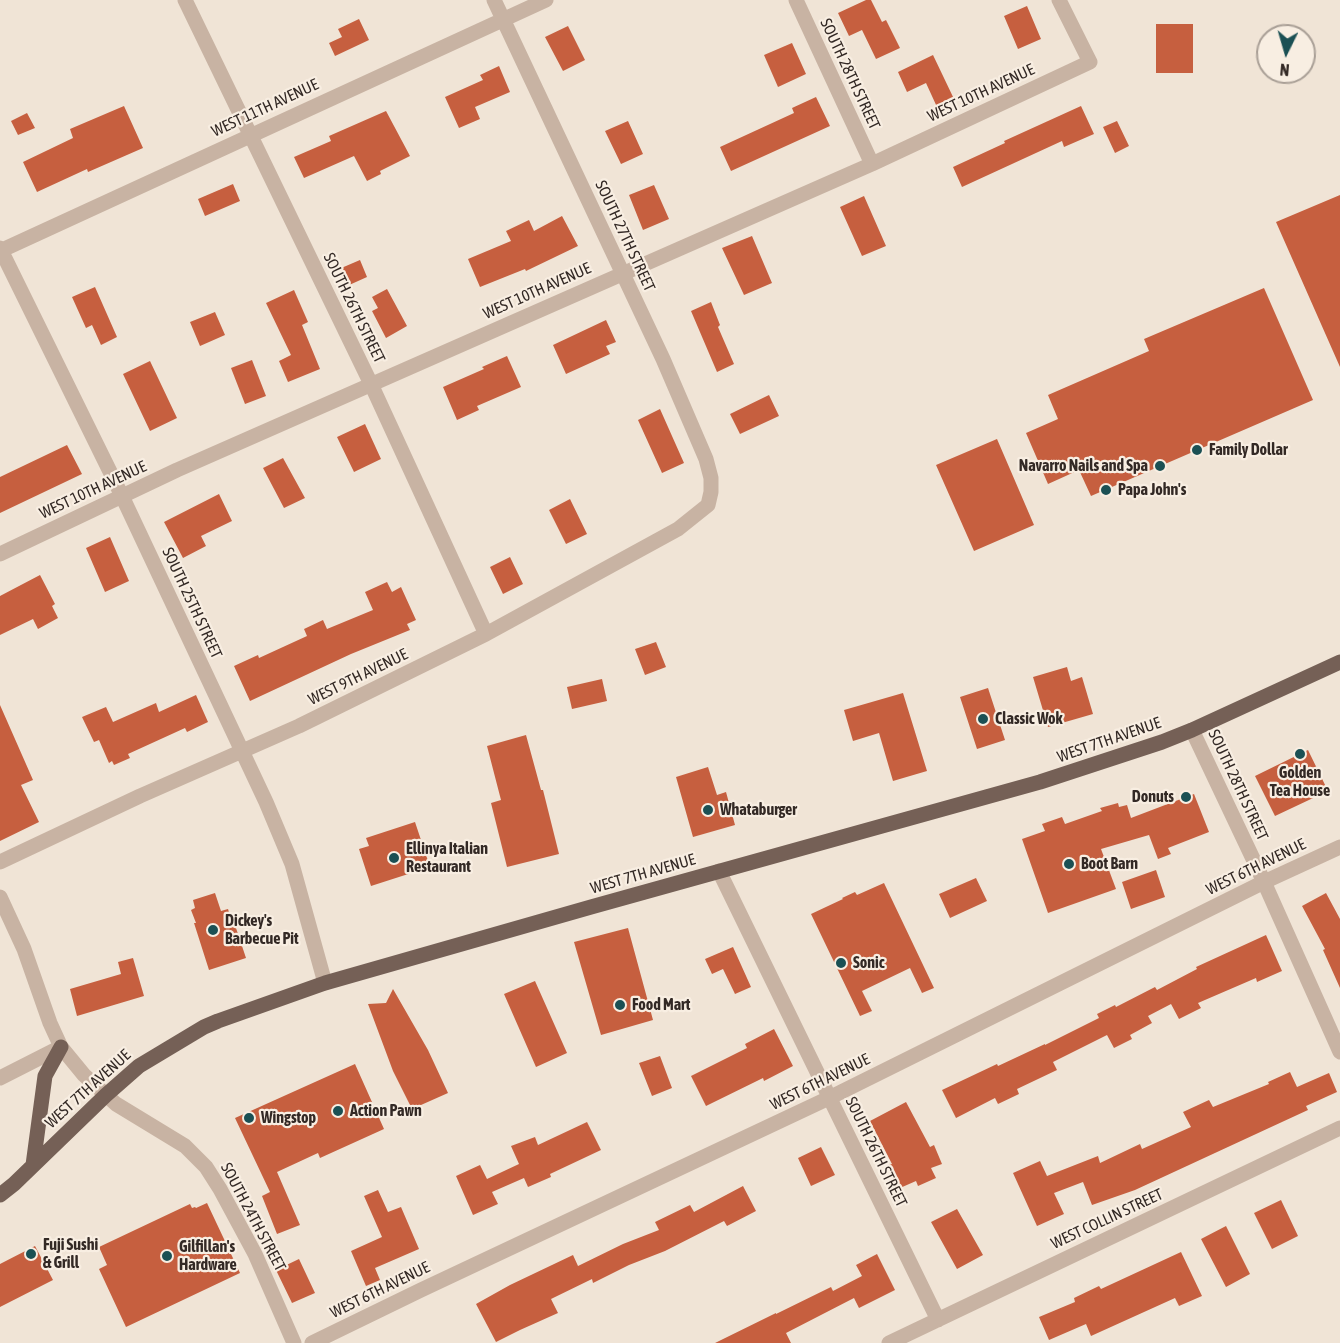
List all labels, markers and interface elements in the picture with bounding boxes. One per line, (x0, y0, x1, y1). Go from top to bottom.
street label: SOUTH 28TH STREET (816, 16, 884, 132)
north arrow (1256, 24, 1316, 84)
street label: WEST 10TH AVENUE (924, 60, 1038, 126)
text: N (1279, 61, 1290, 79)
street label: WEST 11TH AVENUE (208, 75, 322, 141)
street label: SOUTH 27TH STREET (591, 178, 659, 294)
street label: SOUTH 26TH STREET (319, 250, 389, 366)
street label: WEST 10TH AVENUE (480, 259, 594, 323)
place label: Family Dollar (1209, 440, 1288, 460)
marker: Family Dollar (1190, 443, 1204, 457)
place label: Navarro Nails and Spa (1019, 456, 1148, 476)
street label: WEST 10TH AVENUE (36, 457, 150, 523)
marker: Navarro Nails and Spa (1153, 459, 1167, 473)
place label: Papa John's (1118, 480, 1186, 500)
marker: Papa John's (1099, 483, 1113, 497)
street label: SOUTH 25TH STREET (158, 545, 226, 661)
street label: WEST 9TH AVENUE (305, 645, 411, 709)
place label: Classic Wok (995, 709, 1063, 729)
marker: Classic Wok (976, 712, 990, 726)
street label: WEST 7TH AVENUE (1055, 713, 1163, 767)
street label: SOUTH 28TH STREET (1204, 727, 1272, 843)
marker: Golden Tea House (1293, 747, 1307, 761)
place label: Golden Tea House (1270, 763, 1330, 801)
place label: Donuts (1132, 787, 1174, 807)
marker: Donuts (1179, 790, 1193, 804)
place label: Whataburger (720, 800, 797, 820)
marker: Whataburger (701, 803, 715, 817)
street label: WEST 6TH AVENUE (1203, 835, 1309, 899)
place label: Ellinya Italian Restaurant (406, 839, 488, 877)
street label: WEST 7TH AVENUE (588, 850, 698, 898)
marker: Ellinya Italian Restaurant (387, 851, 401, 865)
place label: Boot Barn (1081, 854, 1138, 874)
marker: Boot Barn (1062, 857, 1076, 871)
place label: Dickey's Barbecue Pit (225, 911, 299, 949)
marker: Dickey's Barbecue Pit (206, 923, 220, 937)
place label: Sonic (853, 953, 885, 973)
marker: Sonic (834, 956, 848, 970)
place label: Food Mart (632, 995, 690, 1015)
marker: Food Mart (613, 998, 627, 1012)
street label: WEST 7TH AVENUE (41, 1046, 135, 1132)
street label: WEST 6TH AVENUE (767, 1050, 873, 1114)
street label: SOUTH 26TH STREET (841, 1094, 911, 1210)
place label: Action Pawn (350, 1101, 422, 1121)
marker: Action Pawn (331, 1104, 345, 1118)
place label: Wingstop (261, 1108, 316, 1128)
marker: Wingstop (242, 1111, 256, 1125)
street label: SOUTH 24TH STREET (216, 1160, 290, 1274)
street label: WEST COLLIN STREET (1048, 1185, 1166, 1253)
place label: Fuji Sushi & Grill (43, 1235, 98, 1273)
place label: Gilfillan's Hardware (179, 1237, 237, 1275)
marker: Fuji Sushi & Grill (24, 1247, 38, 1261)
marker: Gilfillan's Hardware (160, 1249, 174, 1263)
street label: WEST 6TH AVENUE (327, 1258, 433, 1322)

